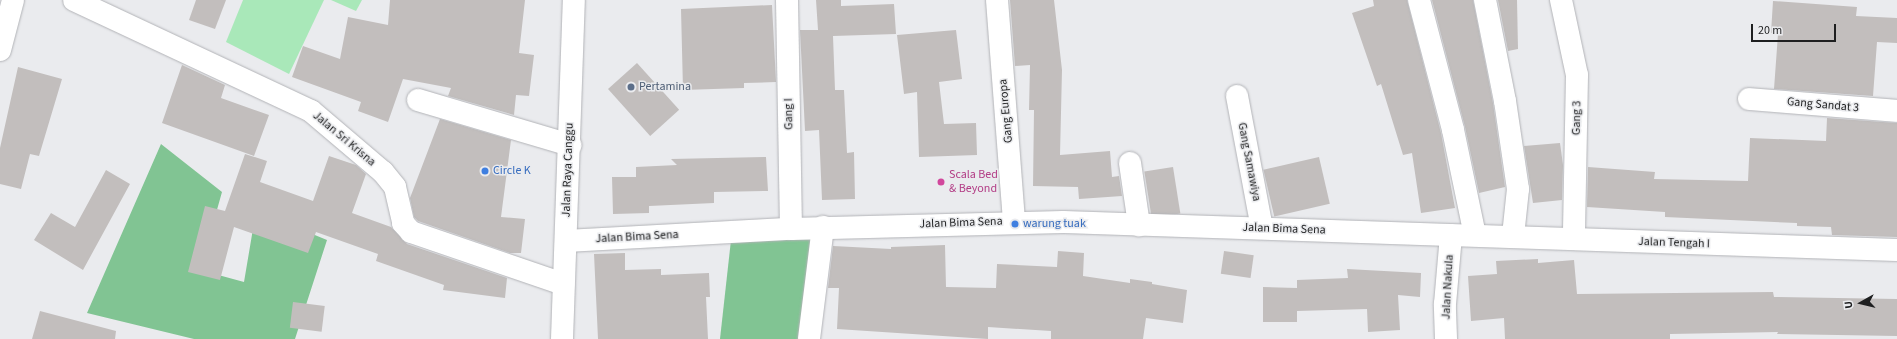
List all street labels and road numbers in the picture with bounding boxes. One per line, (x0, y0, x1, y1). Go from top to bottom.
street label: Gang Europa (996, 78, 1016, 144)
street label: Gang Sandat 3 (1786, 95, 1860, 115)
street label: Gang I (782, 98, 796, 130)
street label: Gang 3 (1570, 101, 1584, 135)
street label: Jalan Sri Krisna (310, 109, 378, 169)
street label: Gang Samawiya (1234, 121, 1264, 203)
street label: Jalan Raya Canggu (559, 122, 577, 218)
street label: Jalan Bima Sena (919, 214, 1003, 232)
street label: Jalan Bima Sena (1242, 220, 1326, 238)
street label: Jalan Bima Sena (595, 228, 679, 246)
street label: Jalan Tengah I (1638, 235, 1710, 251)
street label: Jalan Nakula (1439, 254, 1457, 320)

